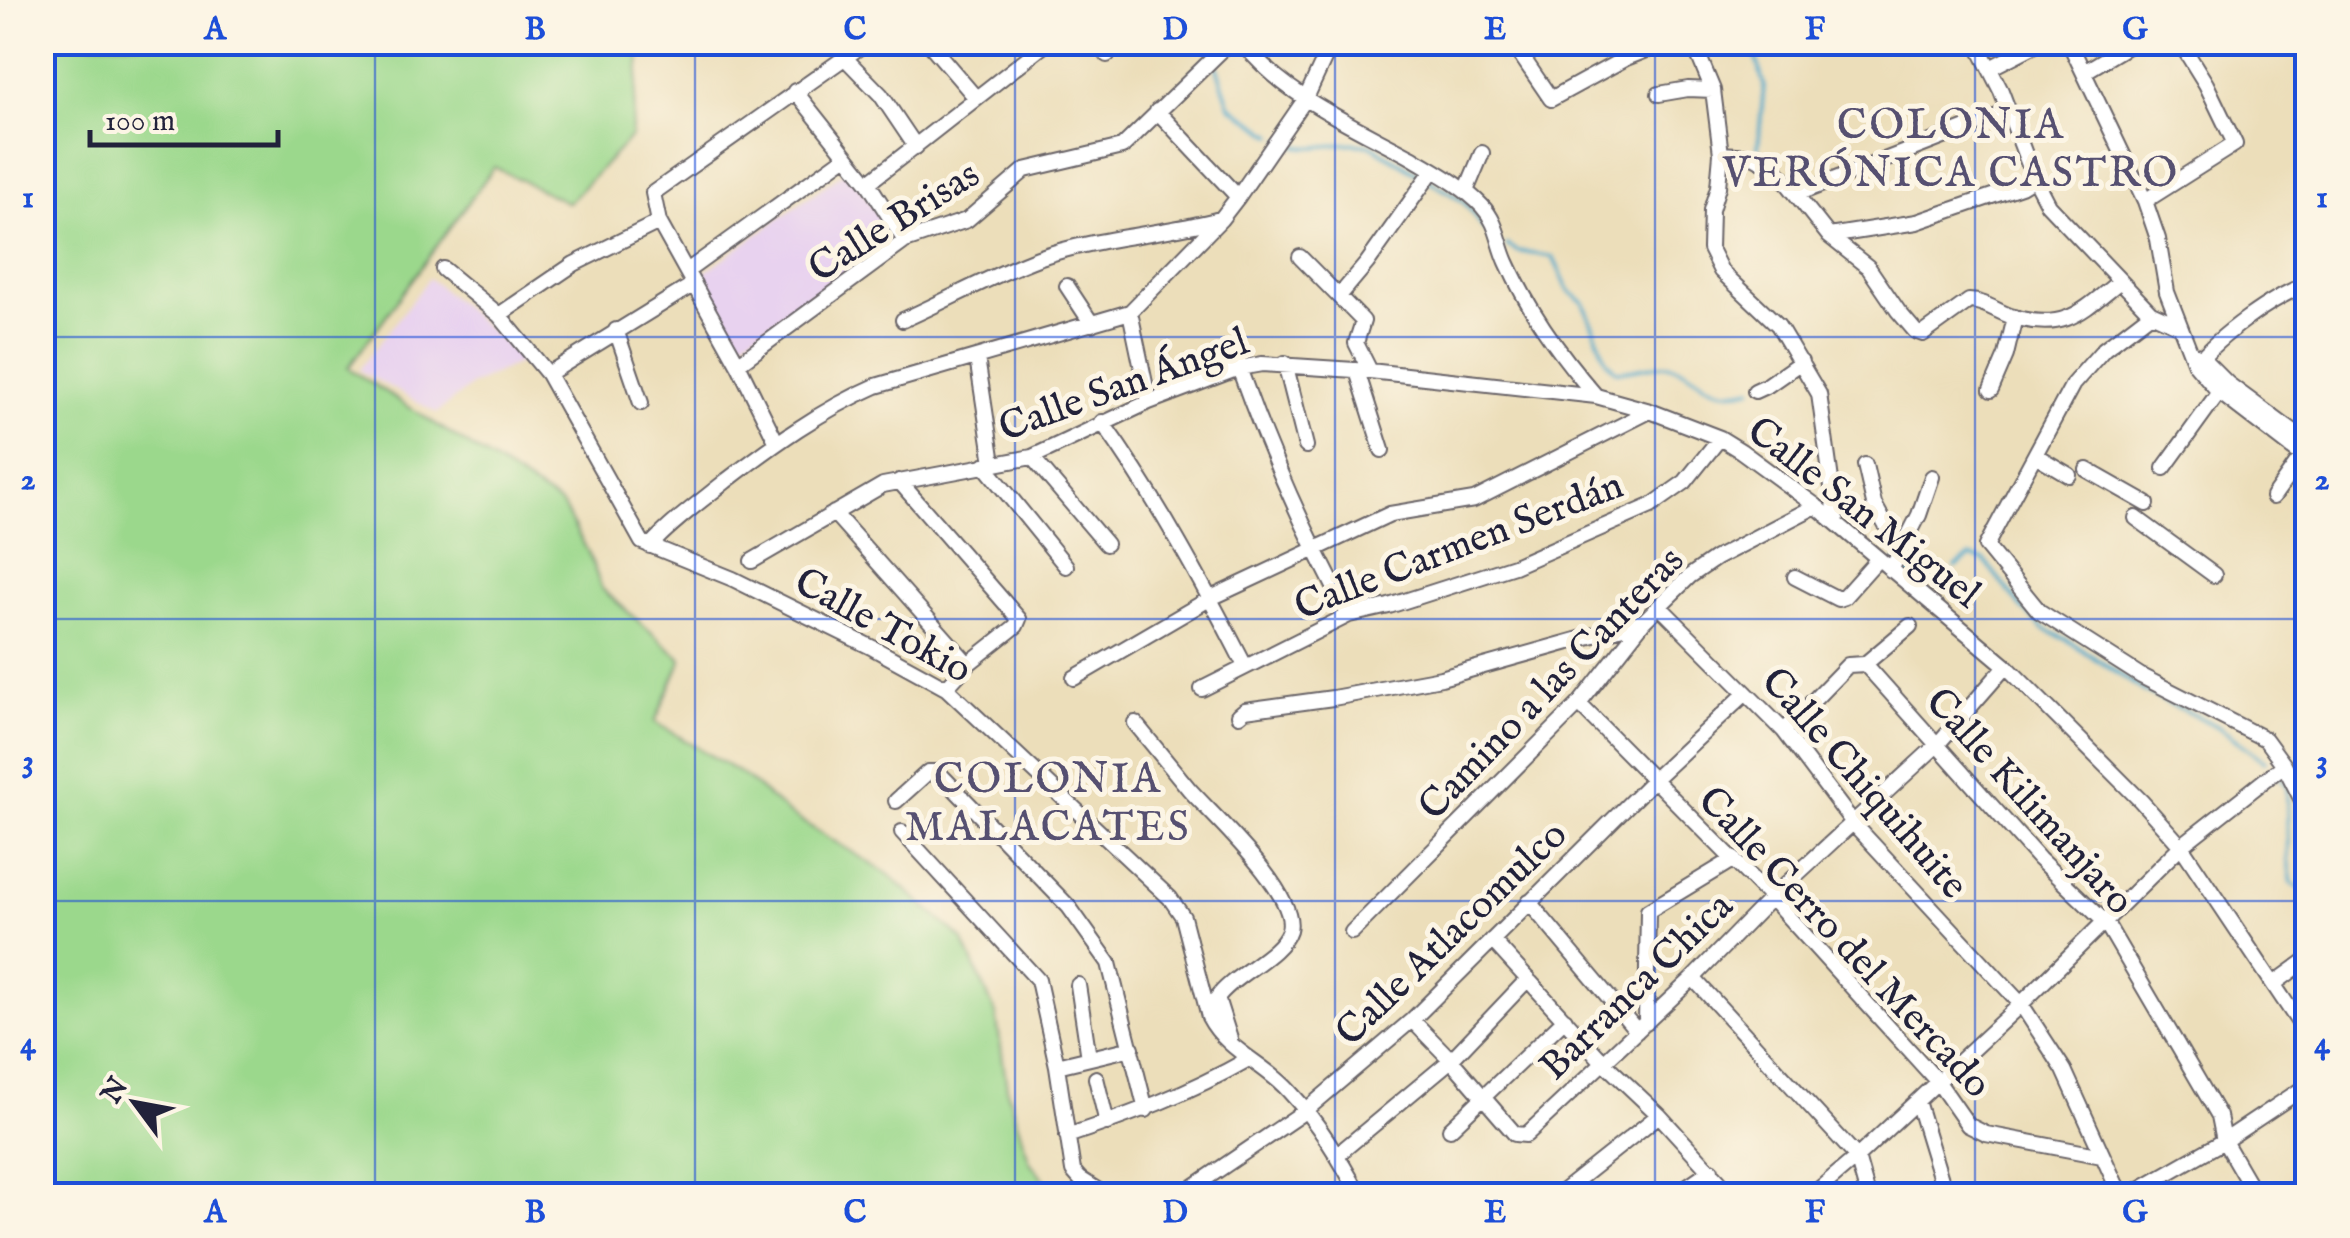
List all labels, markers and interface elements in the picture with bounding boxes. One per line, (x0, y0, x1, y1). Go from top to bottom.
text: A (202, 10, 227, 51)
text: B (524, 10, 546, 51)
text: C (844, 10, 867, 51)
text: D (1162, 10, 1188, 51)
text: E (1484, 10, 1506, 51)
text: F (1805, 10, 1826, 51)
text: G (2122, 10, 2148, 51)
scale bar (90, 85, 278, 147)
district label: COLONIA VERÓNICA CASTRO (1722, 100, 2179, 201)
text: 100 m (105, 103, 175, 141)
street label: Calle Brisas (800, 150, 990, 295)
text: 1 (22, 178, 34, 219)
text: 1 (2316, 178, 2328, 219)
street label: Calle San Ángel (992, 317, 1256, 455)
street label: Calle San Miguel (1736, 407, 1990, 621)
text: 2 (20, 460, 36, 501)
text: 2 (2314, 460, 2330, 501)
street label: Calle Carmen Serdán (1288, 461, 1631, 633)
street label: Camino a las Canteras (1409, 537, 1696, 832)
street label: Calle Tokio (785, 557, 980, 697)
street label: Calle Chiquihuite (1749, 658, 1978, 911)
street label: Calle Kilimanjaro (1913, 678, 2144, 927)
text: 3 (22, 742, 34, 783)
text: 3 (2316, 742, 2328, 783)
district label: COLONIA MALACATES (905, 754, 1191, 855)
street label: Calle Cerro del Mercado (1686, 777, 2001, 1110)
street label: Calle Atlacomulco (1326, 811, 1579, 1058)
street label: Barranca Chica (1530, 882, 1745, 1093)
text: 4 (20, 1024, 36, 1065)
text: 4 (2314, 1024, 2330, 1065)
north arrow (85, 1053, 185, 1153)
text: N (94, 1072, 137, 1111)
text: A (202, 1193, 227, 1234)
text: B (524, 1193, 546, 1234)
text: C (844, 1193, 867, 1234)
text: D (1162, 1193, 1188, 1234)
text: E (1484, 1193, 1506, 1234)
text: F (1805, 1193, 1826, 1234)
text: G (2122, 1193, 2148, 1234)

